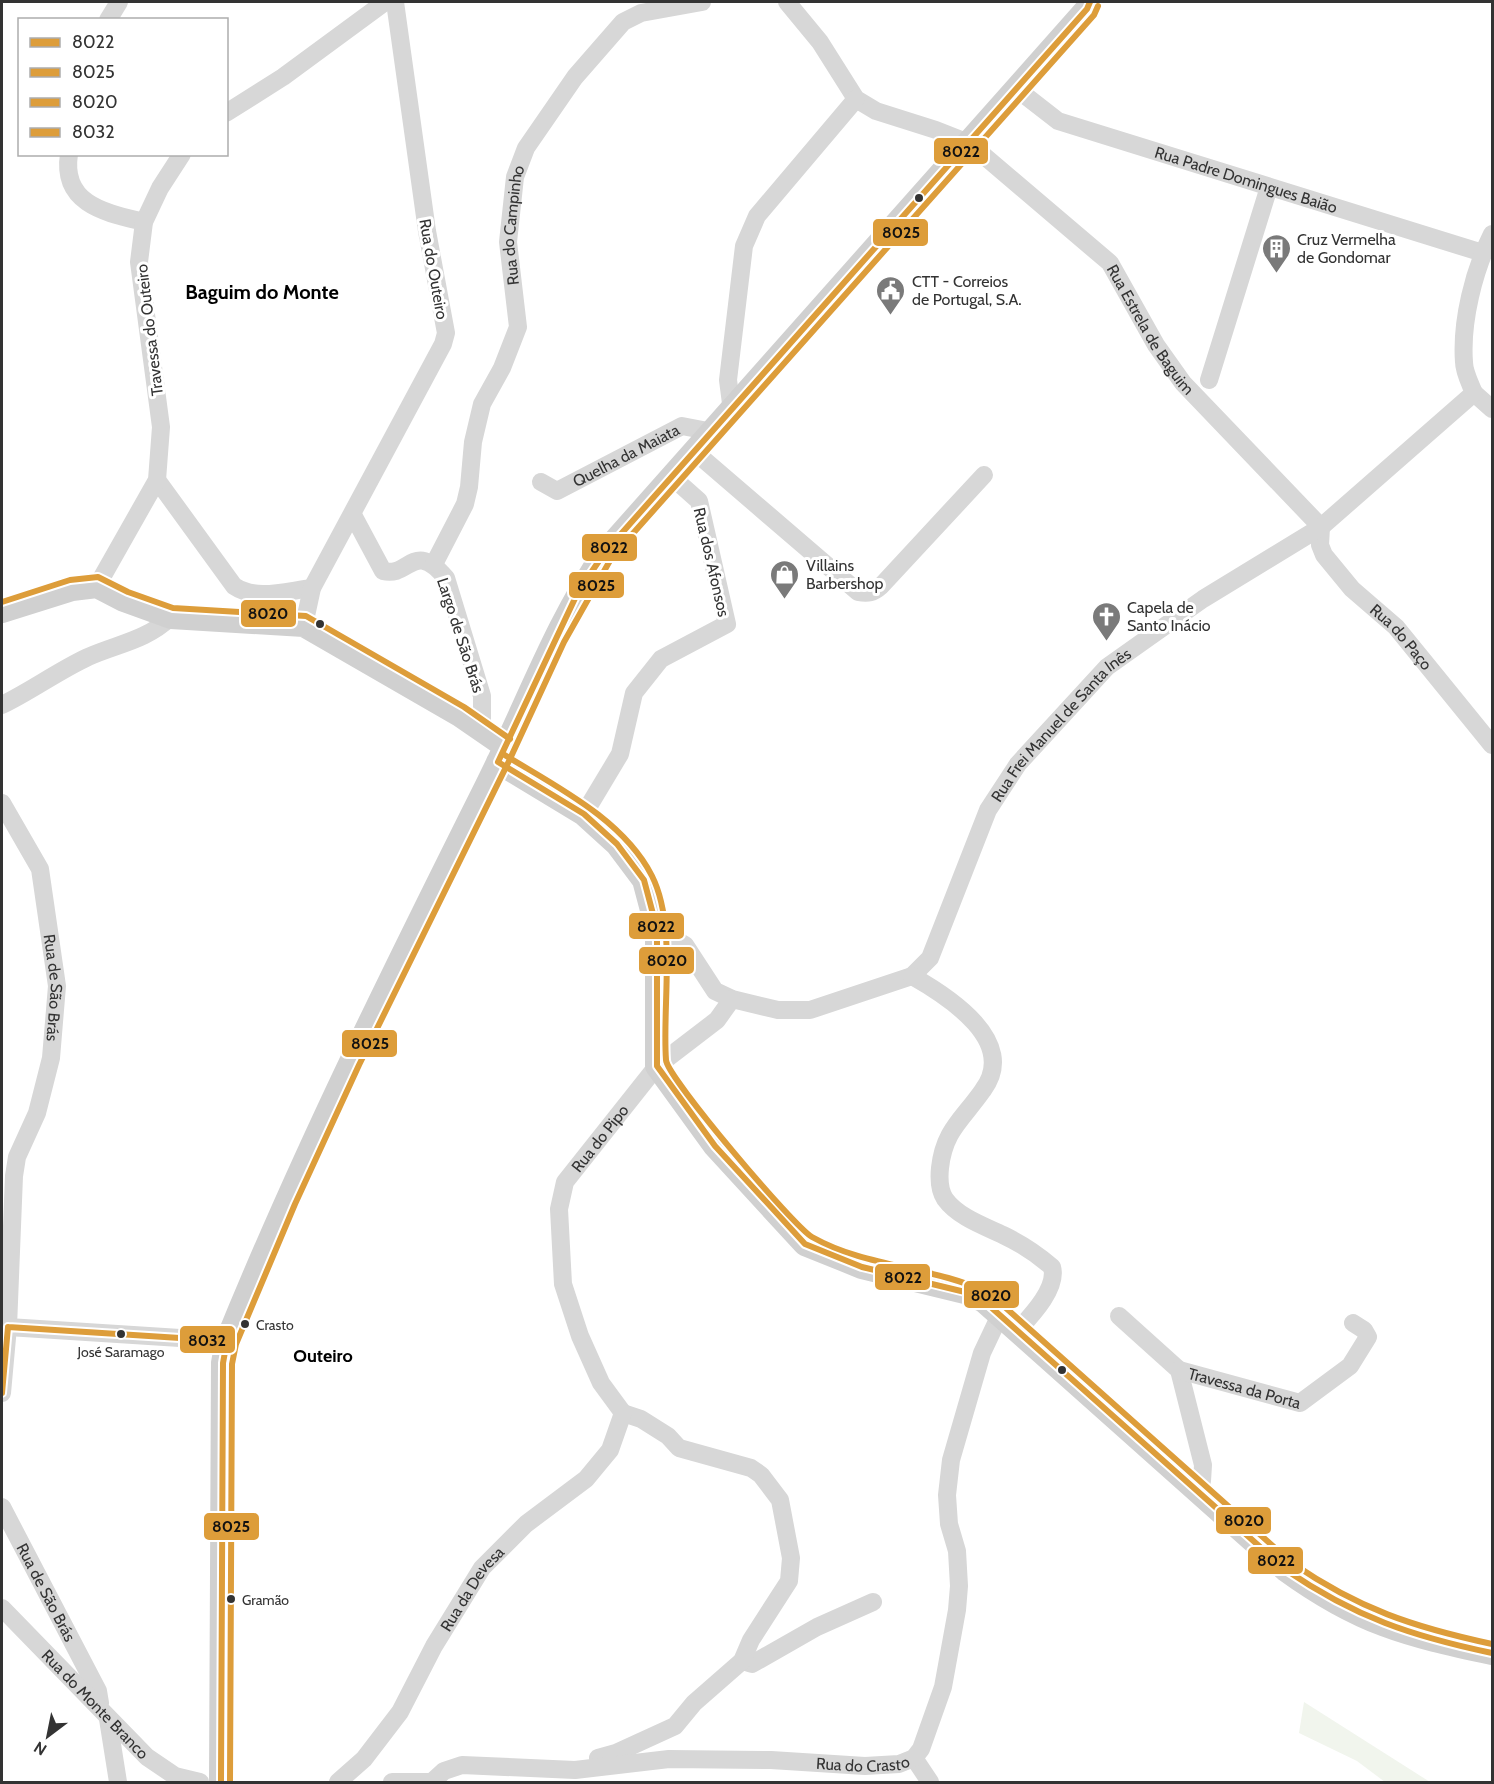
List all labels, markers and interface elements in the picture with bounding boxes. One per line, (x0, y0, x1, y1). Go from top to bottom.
legend (18, 18, 228, 156)
text: 8022 (72, 31, 114, 53)
text: 8025 (72, 61, 115, 83)
text: 8020 (72, 91, 117, 113)
text: 8032 (72, 121, 115, 143)
line badge: 8022 (933, 137, 989, 165)
text: 8022 (942, 142, 980, 161)
street label: Rua Padre Domingues Baião (1152, 143, 1340, 217)
street label: Rua do Campinho (499, 162, 529, 286)
unlabelled marker (913, 192, 925, 204)
street label: Rua do Outeiro (415, 217, 452, 321)
line badge: 8025 (872, 218, 929, 247)
text: 8025 (882, 223, 920, 242)
place label: Cruz Vermelha de Gondomar (1297, 230, 1396, 267)
building icon: Cruz Vermelha de Gondomar (1260, 232, 1292, 274)
street label: Rua Estrela de Baguim (1103, 261, 1198, 399)
street label: Travessa do Outeiro (132, 263, 167, 397)
place label: CTT - Correios de Portugal, S.A. (912, 272, 1022, 309)
public building icon: CTT - Correios de Portugal, S.A. (875, 274, 907, 316)
district label: Baguim do Monte (185, 280, 339, 304)
street label: Quelha da Maiata (570, 420, 683, 491)
street label: Rua dos Afonsos (690, 506, 733, 619)
line badge: 8022 (581, 533, 638, 562)
text: 8022 (590, 538, 628, 557)
place label: Villains Barbershop (806, 556, 884, 593)
shop icon: Villains Barbershop (769, 558, 801, 600)
line badge: 8025 (568, 571, 625, 599)
street label: Largo de São Brás (433, 575, 488, 695)
text: 8025 (577, 576, 615, 595)
place label: Capela de Santo Inácio (1127, 598, 1211, 635)
line badge: 8020 (240, 599, 297, 628)
church icon: Capela de Santo Inácio (1090, 600, 1122, 642)
street label: Rua do Paço (1366, 600, 1436, 674)
text: 8020 (248, 604, 288, 623)
unlabelled marker (314, 618, 326, 630)
street label: Rua Frei Manuel de Santa Inês (987, 644, 1135, 805)
line badge: 8022 (628, 912, 685, 940)
text: 8022 (637, 917, 675, 936)
street label: Rua de São Brás (40, 933, 66, 1043)
line badge: 8020 (638, 946, 695, 975)
text: 8020 (647, 951, 687, 970)
line badge: 8025 (341, 1029, 398, 1058)
text: 8025 (351, 1034, 389, 1053)
street label: Rua do Pipo (568, 1101, 633, 1176)
line badge: 8022 (874, 1263, 931, 1291)
text: 8022 (884, 1268, 922, 1287)
line badge: 8020 (963, 1280, 1020, 1309)
text: 8020 (971, 1286, 1011, 1305)
place label: Crasto (256, 1316, 294, 1334)
marker: Crasto (239, 1318, 251, 1330)
line badge: 8032 (179, 1325, 236, 1354)
marker: José Saramago (115, 1328, 127, 1340)
text: 8032 (188, 1331, 226, 1350)
place label: José Saramago (77, 1343, 165, 1361)
district label: Outeiro (293, 1345, 353, 1367)
unlabelled marker (1056, 1364, 1068, 1376)
street label: Travessa da Porta (1186, 1364, 1303, 1413)
line badge: 8020 (1215, 1506, 1272, 1535)
text: 8020 (1224, 1511, 1264, 1530)
line badge: 8025 (203, 1512, 260, 1541)
text: 8025 (212, 1517, 250, 1536)
street label: Rua de São Brás (13, 1540, 80, 1645)
street label: Rua da Devesa (436, 1542, 508, 1635)
line badge: 8022 (1247, 1546, 1304, 1575)
text: 8022 (1257, 1551, 1295, 1570)
place label: Gramão (242, 1591, 289, 1609)
marker: Gramão (225, 1593, 237, 1605)
street label: Rua do Monte Branco (38, 1646, 153, 1763)
north arrow (18, 1706, 78, 1766)
text: N (30, 1737, 50, 1759)
street label: Rua do Crasto (815, 1752, 913, 1776)

